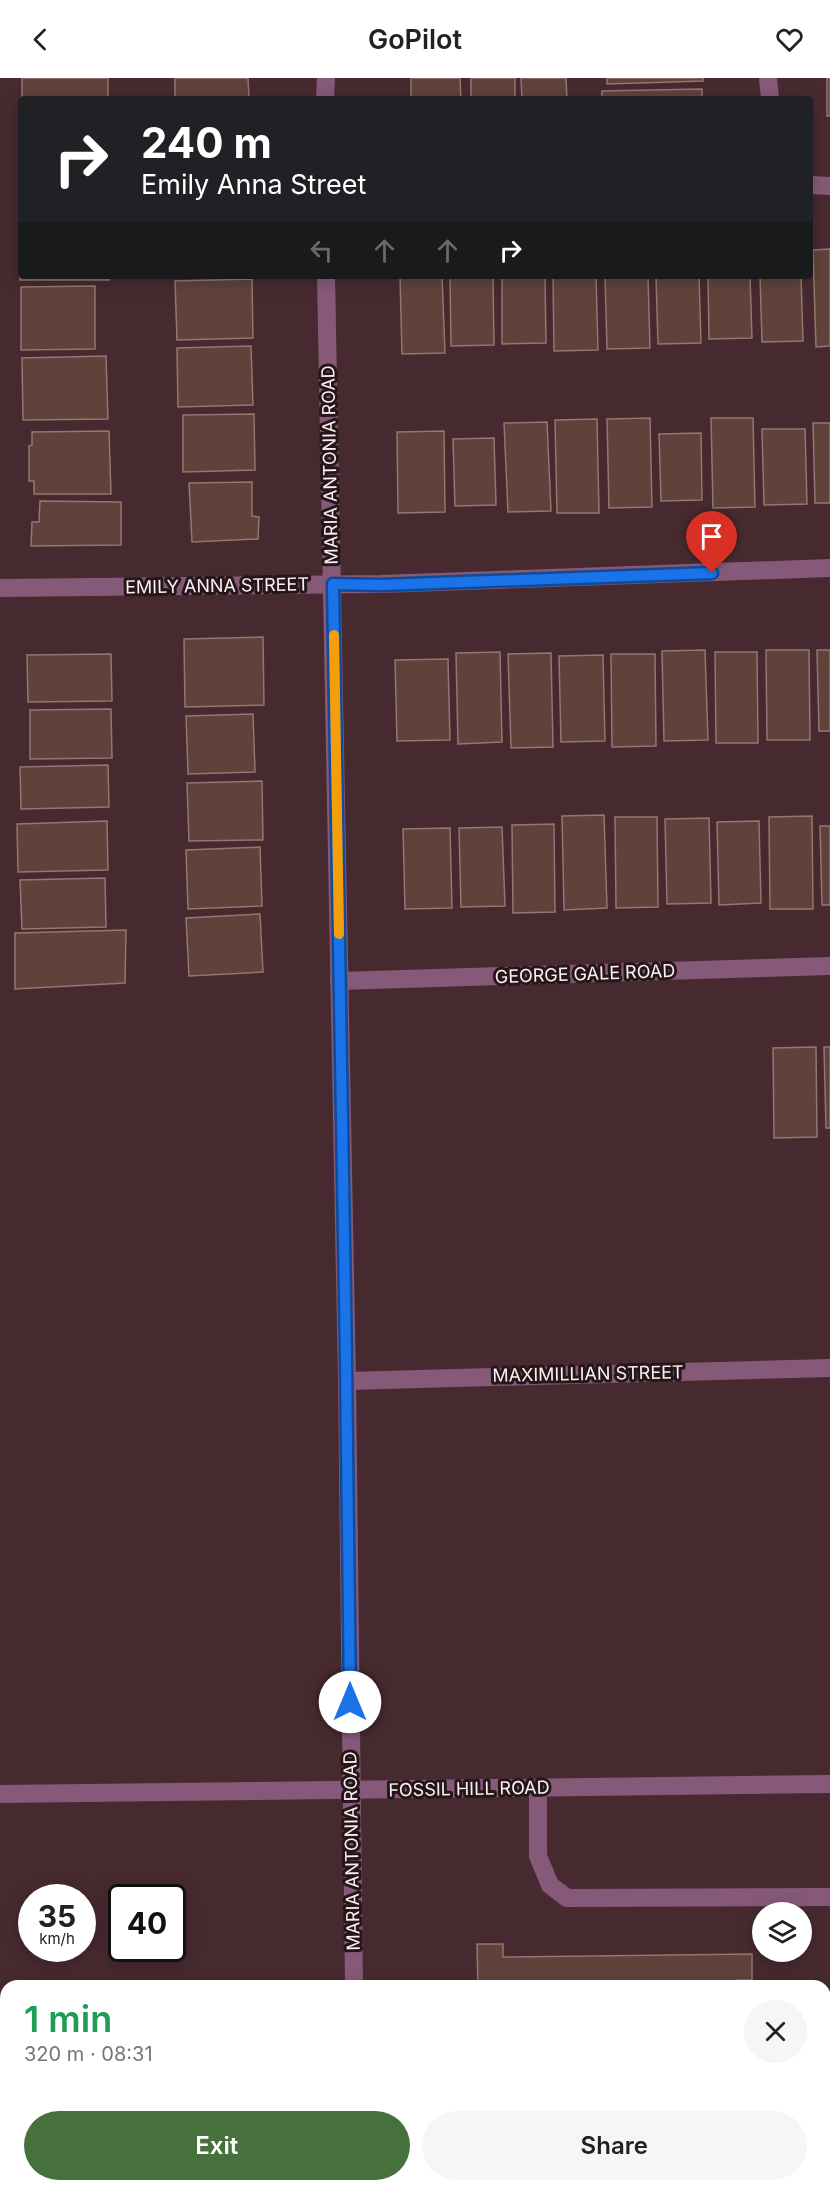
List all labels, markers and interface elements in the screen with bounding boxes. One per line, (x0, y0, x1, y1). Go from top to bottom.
icon: back (24, 23, 57, 56)
text: GoPilot (368, 23, 462, 56)
icon: heart (773, 23, 806, 56)
text: 240 m (141, 117, 272, 168)
icon: right (42, 120, 120, 198)
text: Emily Anna Street (141, 168, 366, 201)
icon: left (305, 234, 338, 267)
icon: ahead (368, 234, 401, 267)
icon: ahead (431, 234, 464, 267)
icon: right (494, 234, 527, 267)
street label: MARIA ANTONIA ROAD (317, 365, 342, 565)
pin (686, 511, 737, 573)
icon: arrive (695, 520, 728, 553)
street label: EMILY ANNA STREET (125, 573, 309, 598)
street label: GEORGE GALE ROAD (494, 960, 676, 987)
street label: MAXIMILLIAN STREET (492, 1361, 684, 1386)
position arrow (318, 1670, 382, 1734)
street label: MARIA ANTONIA ROAD (339, 1751, 364, 1951)
street label: FOSSIL HILL ROAD (388, 1777, 550, 1800)
speed limit sign: 40 (108, 1884, 186, 1962)
text: 35 (38, 1898, 76, 1934)
map controls (752, 1902, 812, 1962)
button: layers (752, 1902, 812, 1962)
text: km/h (39, 1929, 75, 1948)
text: 1 min (24, 1997, 112, 2041)
button: close (744, 2000, 807, 2063)
text: 320 m · 08:31 (24, 2042, 153, 2066)
button: Exit (24, 2111, 410, 2180)
button: Share (422, 2111, 807, 2180)

